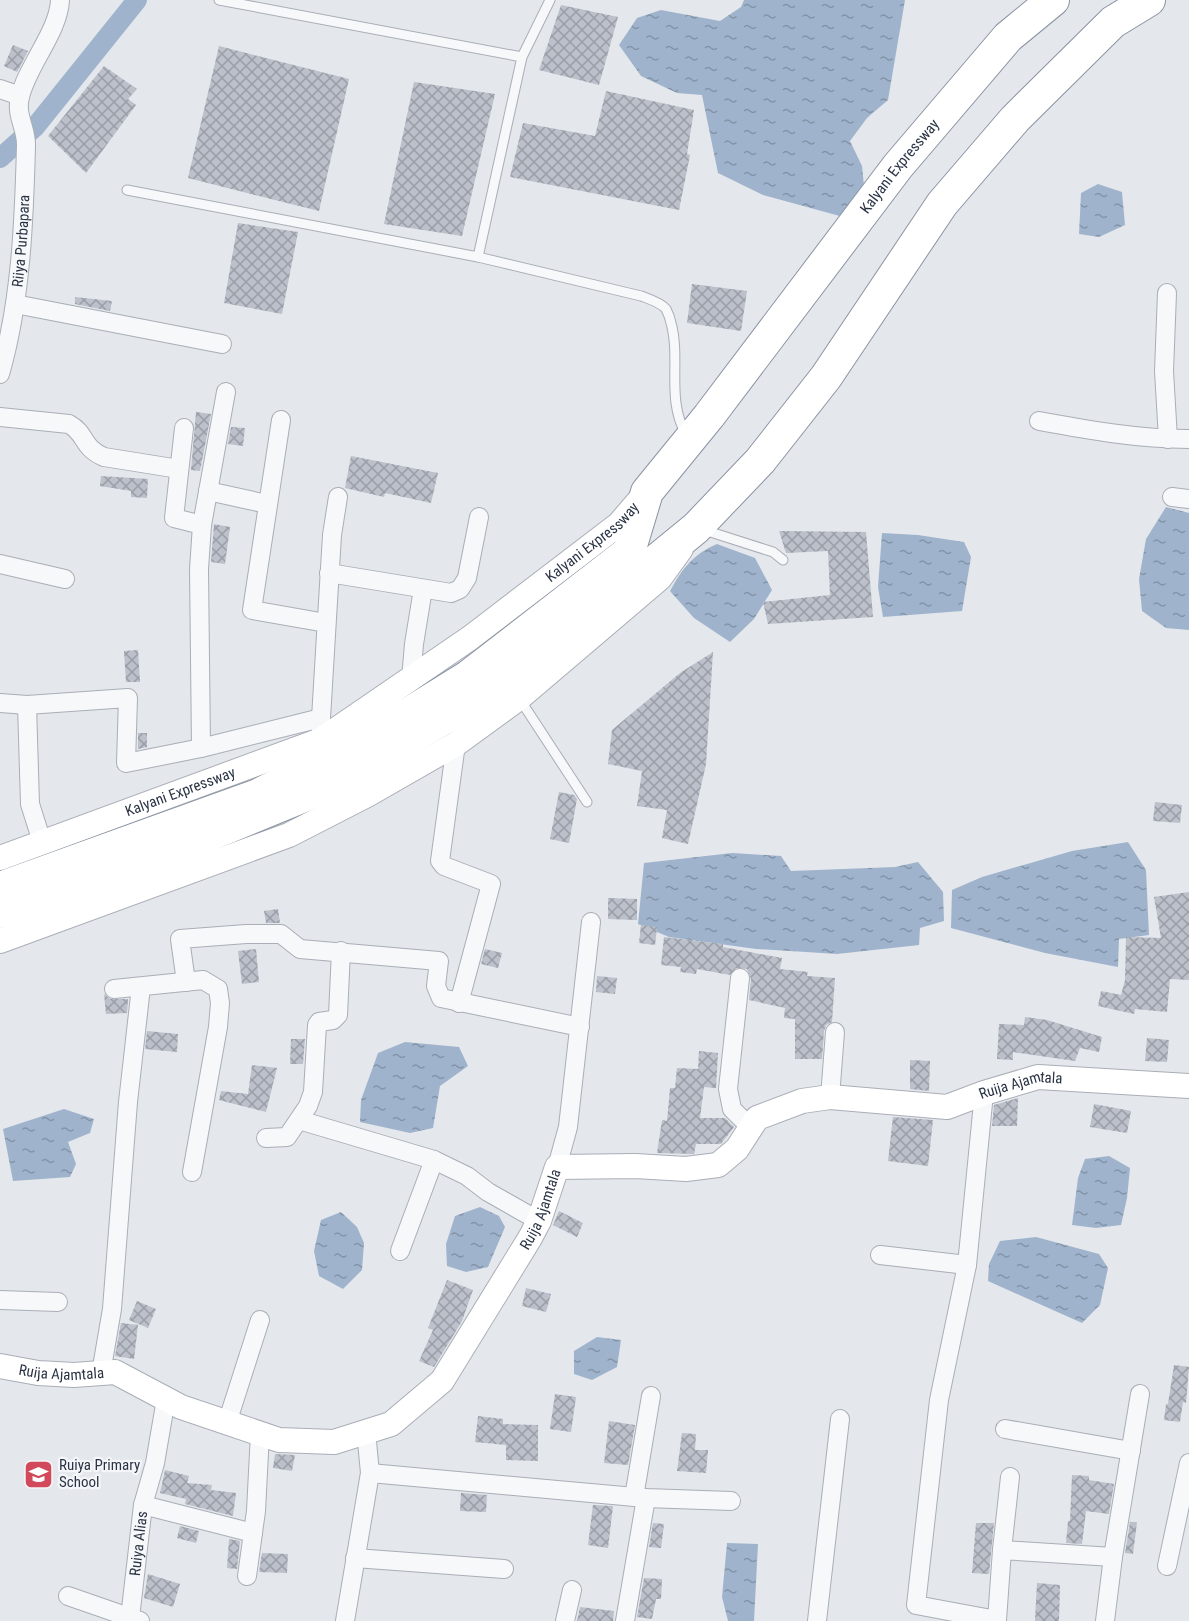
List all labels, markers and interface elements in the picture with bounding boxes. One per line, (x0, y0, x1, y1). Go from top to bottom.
street label: Kalyani Expressway (856, 115, 943, 217)
street label: Riiya Purbapara (8, 194, 33, 288)
street label: Kalyani Expressway (542, 499, 643, 586)
street label: Kalyani Expressway (123, 763, 238, 820)
street label: Ruija Ajamtala (976, 1068, 1063, 1103)
street label: Ruija Ajamtala (516, 1167, 565, 1253)
street label: Ruija Ajamtala (17, 1361, 105, 1384)
place label: Ruiya Primary School (59, 1456, 140, 1491)
school or university icon: Ruiya Primary School (22, 1458, 54, 1490)
street label: Ruiya Alias (126, 1510, 151, 1577)

